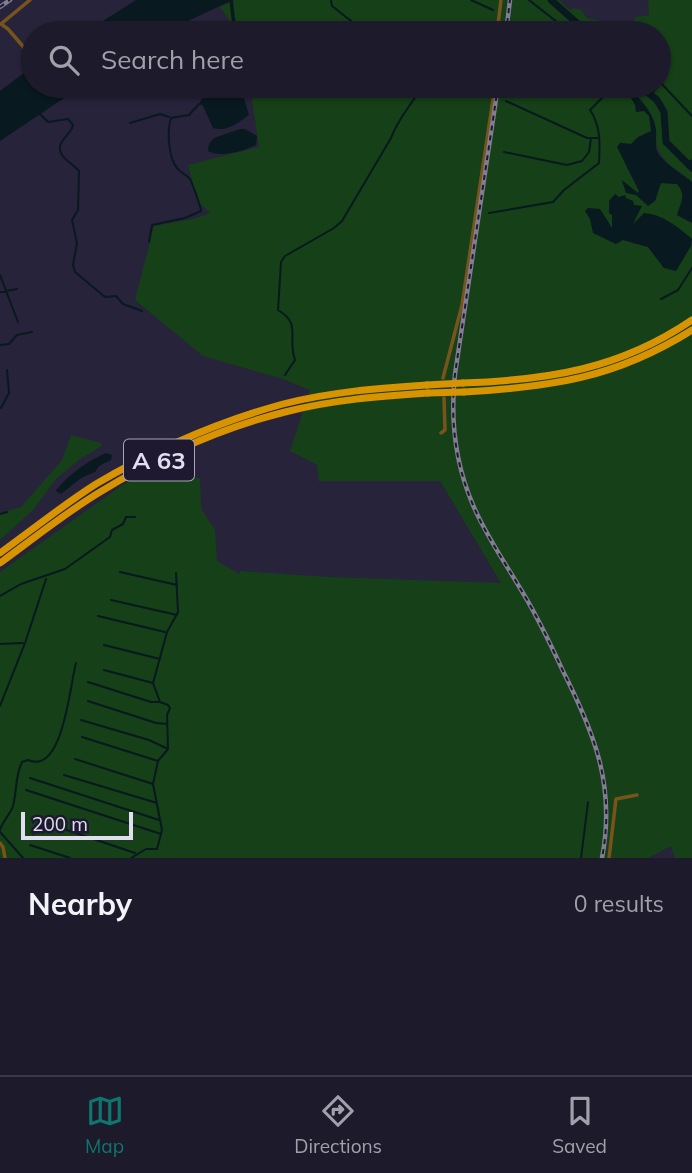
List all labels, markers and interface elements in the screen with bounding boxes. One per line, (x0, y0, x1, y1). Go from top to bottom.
search box (21, 21, 671, 98)
icon: search (45, 41, 83, 79)
text: Search here (101, 43, 244, 76)
road number: A 63 (124, 439, 194, 480)
scale bar (21, 809, 133, 841)
text: 200 m (32, 812, 88, 836)
text: Nearby (28, 885, 132, 923)
text: 0 results (574, 889, 664, 918)
tab: Map (85, 1092, 124, 1158)
tab: Directions (294, 1092, 382, 1158)
tab: Saved (552, 1092, 607, 1158)

